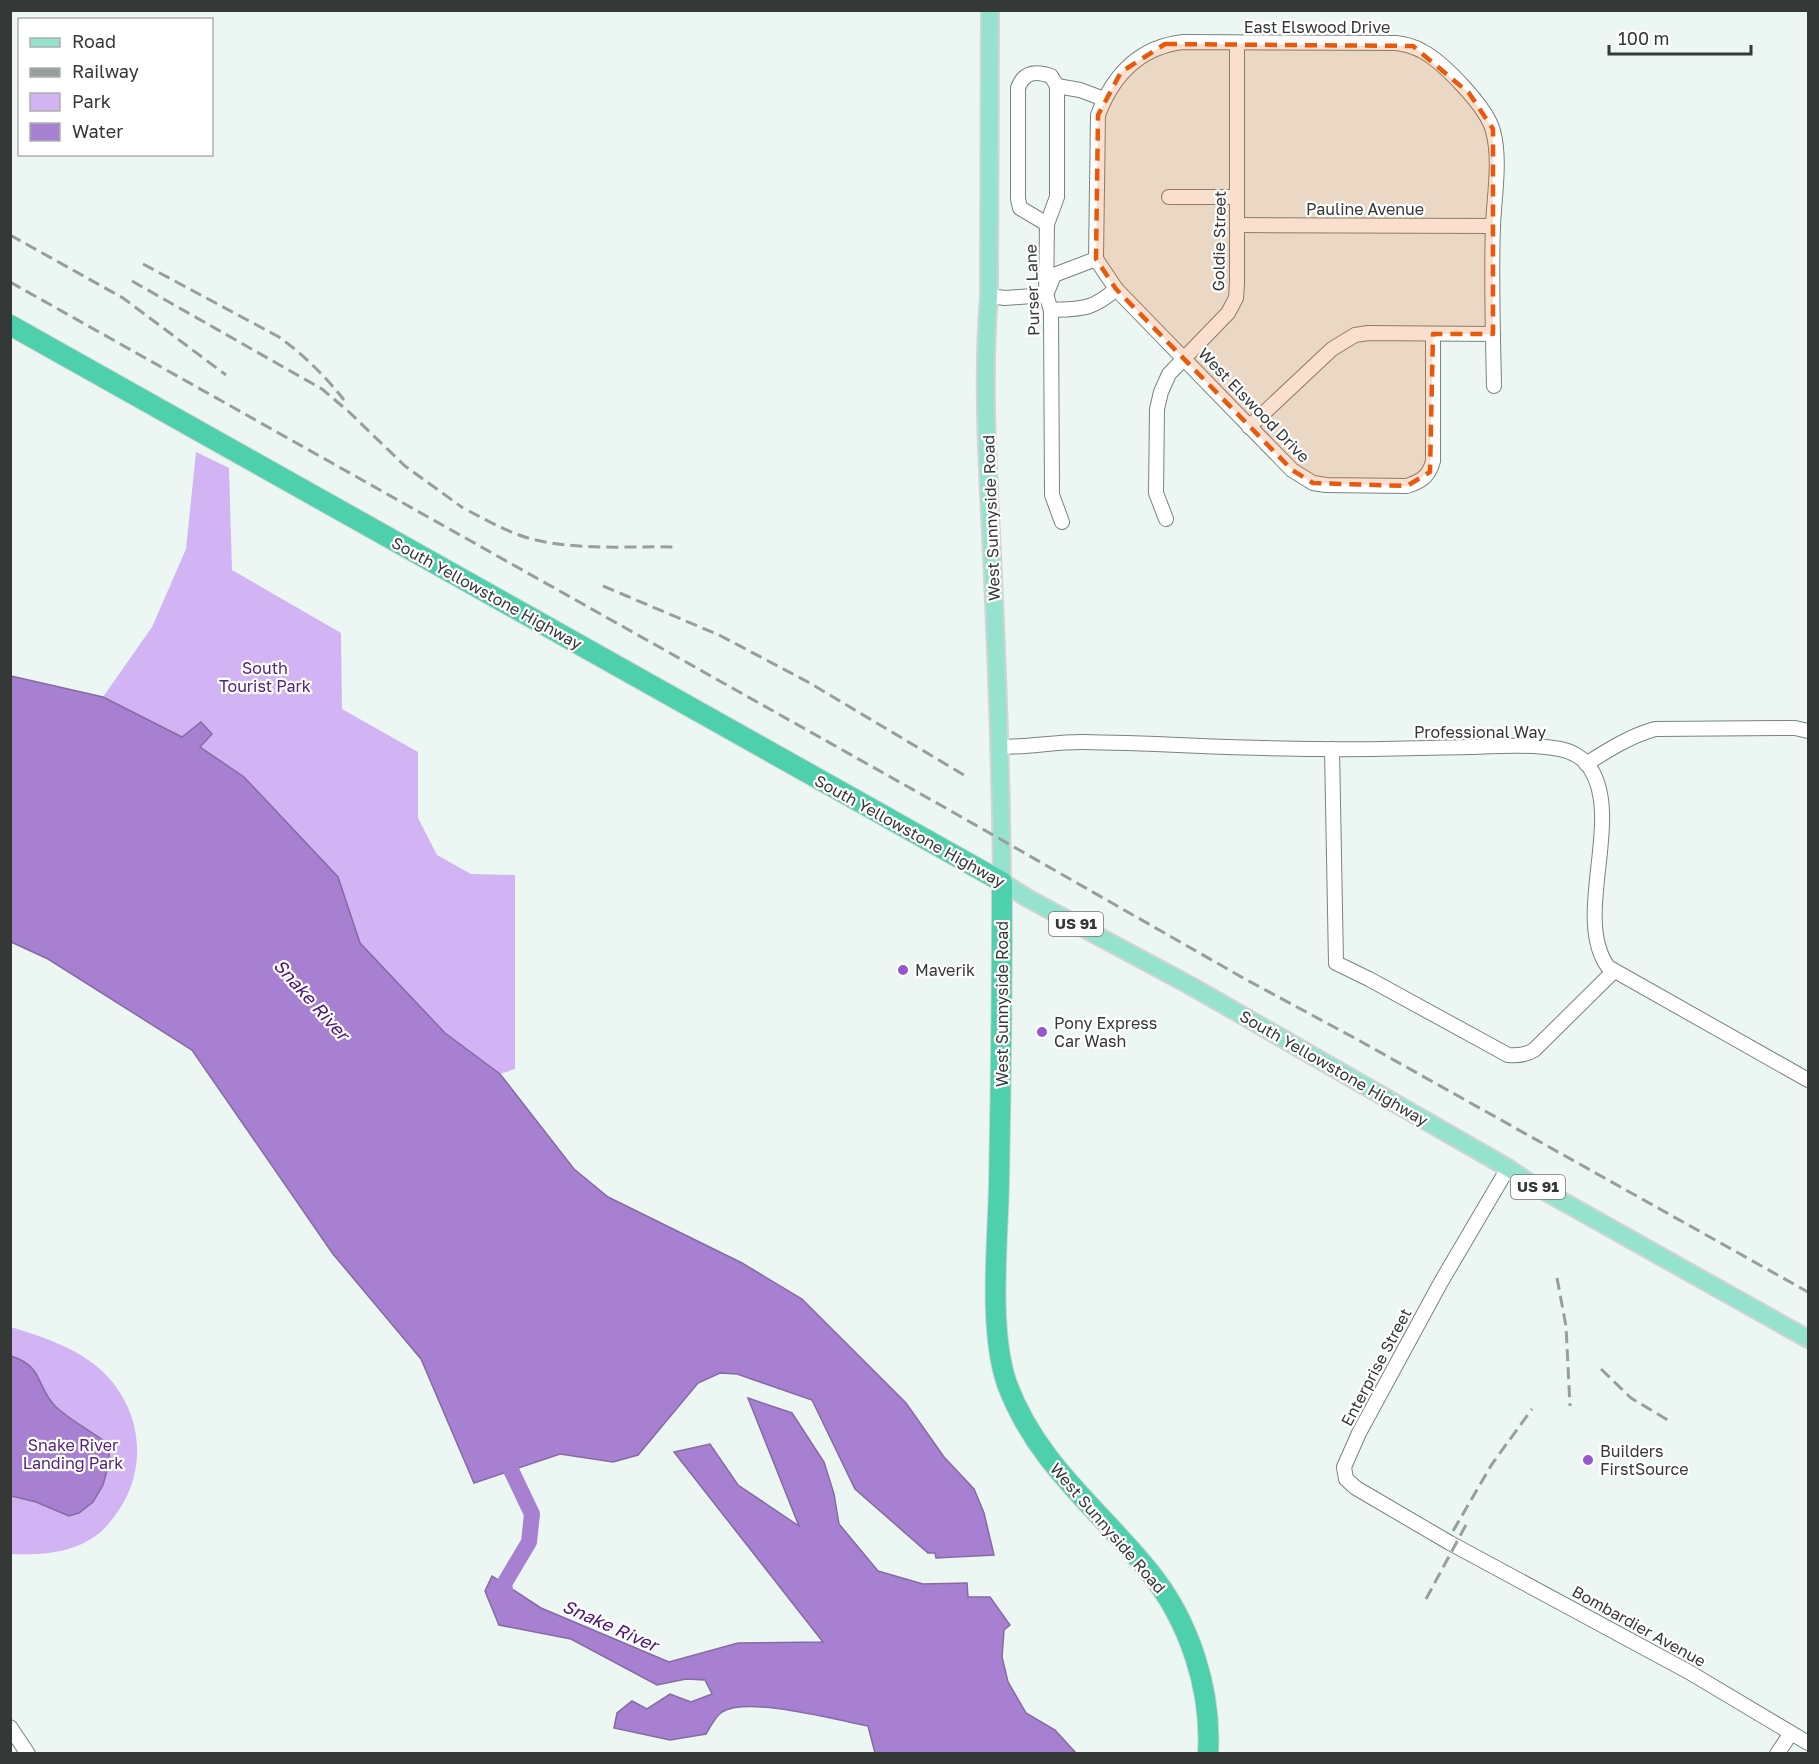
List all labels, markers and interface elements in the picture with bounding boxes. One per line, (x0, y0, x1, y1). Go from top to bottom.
street label: East Elswood Drive (1244, 17, 1390, 37)
legend (18, 18, 213, 156)
scale bar (1609, 18, 1752, 56)
text: 100 m (1618, 27, 1669, 49)
text: Road (72, 30, 116, 52)
text: Railway (72, 60, 139, 82)
text: Park (72, 90, 111, 112)
text: Water (72, 120, 123, 142)
street label: Goldie Street (1208, 191, 1230, 291)
street label: Pauline Avenue (1306, 199, 1424, 219)
street label: Purser Lane (1020, 244, 1044, 336)
street label: West Elswood Drive (1194, 343, 1314, 467)
street label: West Sunnyside Road (978, 435, 1004, 601)
street label: South Yellowstone Highway (388, 532, 586, 654)
park label: South Tourist Park (219, 658, 311, 696)
street label: Professional Way (1414, 722, 1546, 742)
street label: South Yellowstone Highway (811, 770, 1009, 892)
road number: US 91 (1049, 912, 1103, 936)
street label: West Sunnyside Road (992, 921, 1012, 1087)
water label: Snake River (270, 954, 356, 1047)
place label: Maverik (915, 960, 975, 980)
marker: Maverik (896, 963, 910, 977)
street label: South Yellowstone Highway (1236, 1006, 1432, 1130)
place label: Pony Express Car Wash (1054, 1013, 1157, 1051)
marker: Pony Express Car Wash (1035, 1025, 1049, 1039)
road number: US 91 (1511, 1175, 1565, 1199)
street label: Enterprise Street (1336, 1305, 1416, 1429)
park label: Snake River Landing Park (23, 1435, 123, 1473)
place label: Builders FirstSource (1600, 1441, 1689, 1479)
marker: Builders FirstSource (1581, 1453, 1595, 1467)
street label: West Sunnyside Road (1046, 1459, 1170, 1597)
street label: Bombardier Avenue (1569, 1581, 1709, 1671)
water label: Snake River (559, 1594, 664, 1657)

